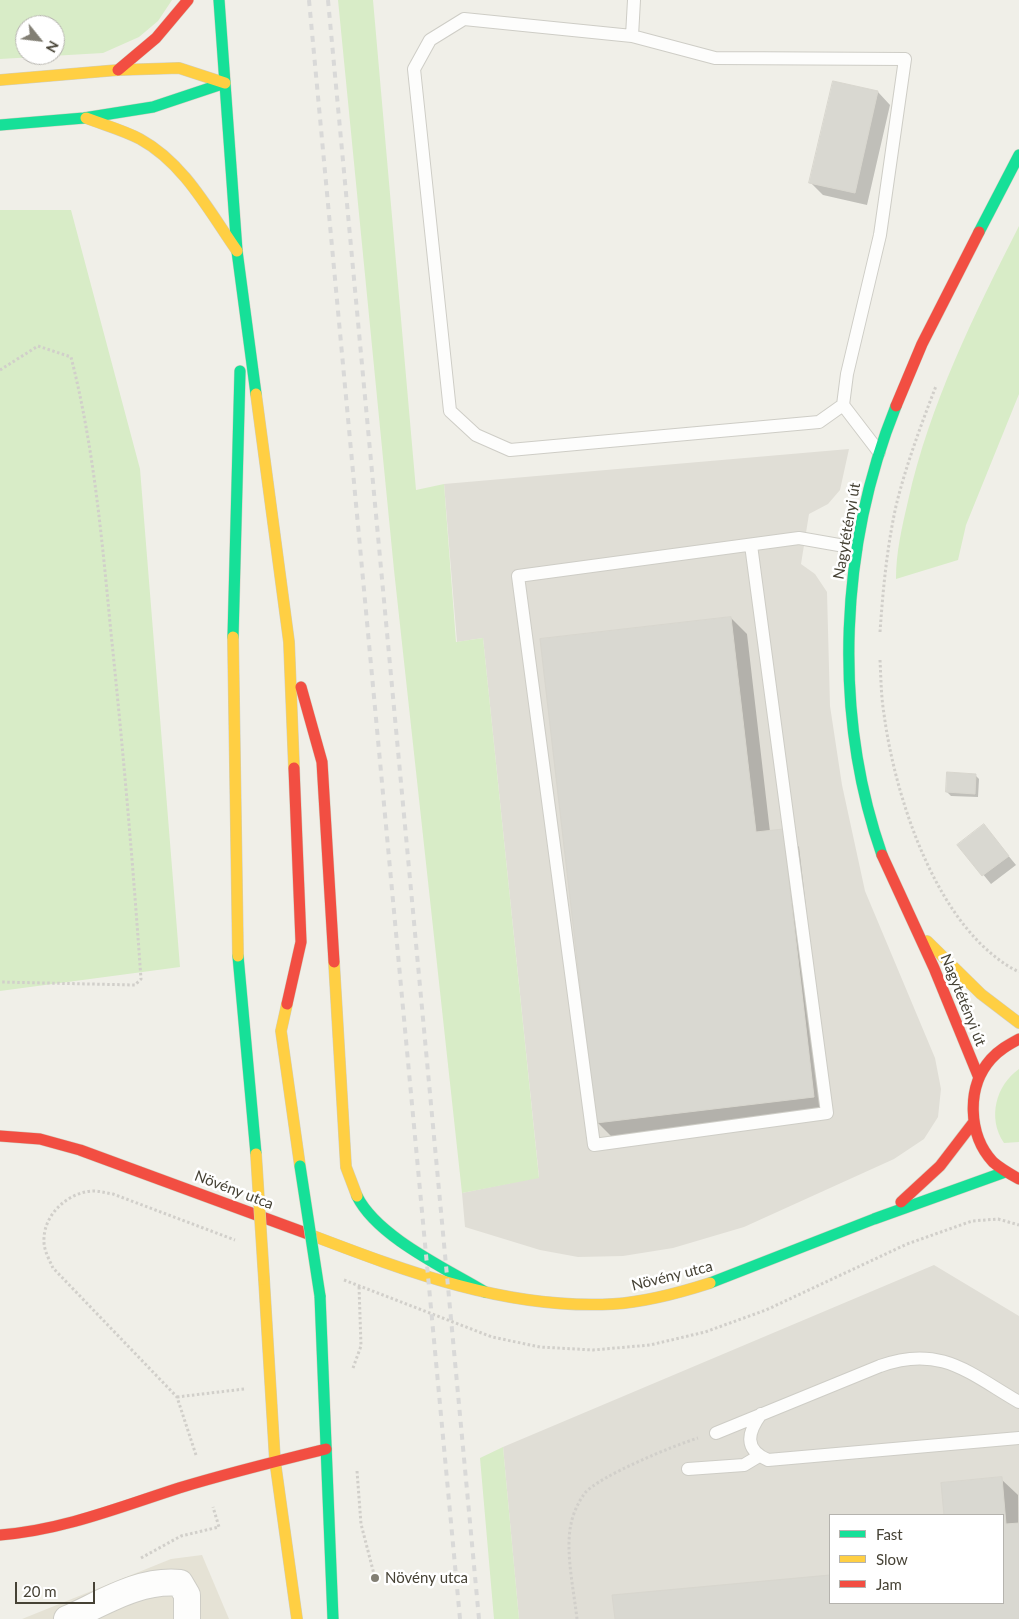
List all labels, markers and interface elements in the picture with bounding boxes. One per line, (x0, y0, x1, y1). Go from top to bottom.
north arrow (15, 15, 65, 65)
text: N (43, 38, 63, 56)
street label: Nagytétényi út (830, 481, 864, 581)
street label: Nagytétényi út (936, 951, 990, 1049)
street label: Növény utca (192, 1167, 276, 1213)
street label: Növény utca (630, 1257, 714, 1295)
legend (829, 1514, 1004, 1604)
text: Fast (876, 1525, 903, 1543)
text: Slow (876, 1550, 908, 1568)
place label: Növény utca (385, 1569, 468, 1587)
scale bar (18, 1572, 98, 1604)
marker: Növény utca (369, 1572, 381, 1584)
text: Jam (876, 1575, 902, 1593)
text: 20 m (23, 1582, 57, 1600)

